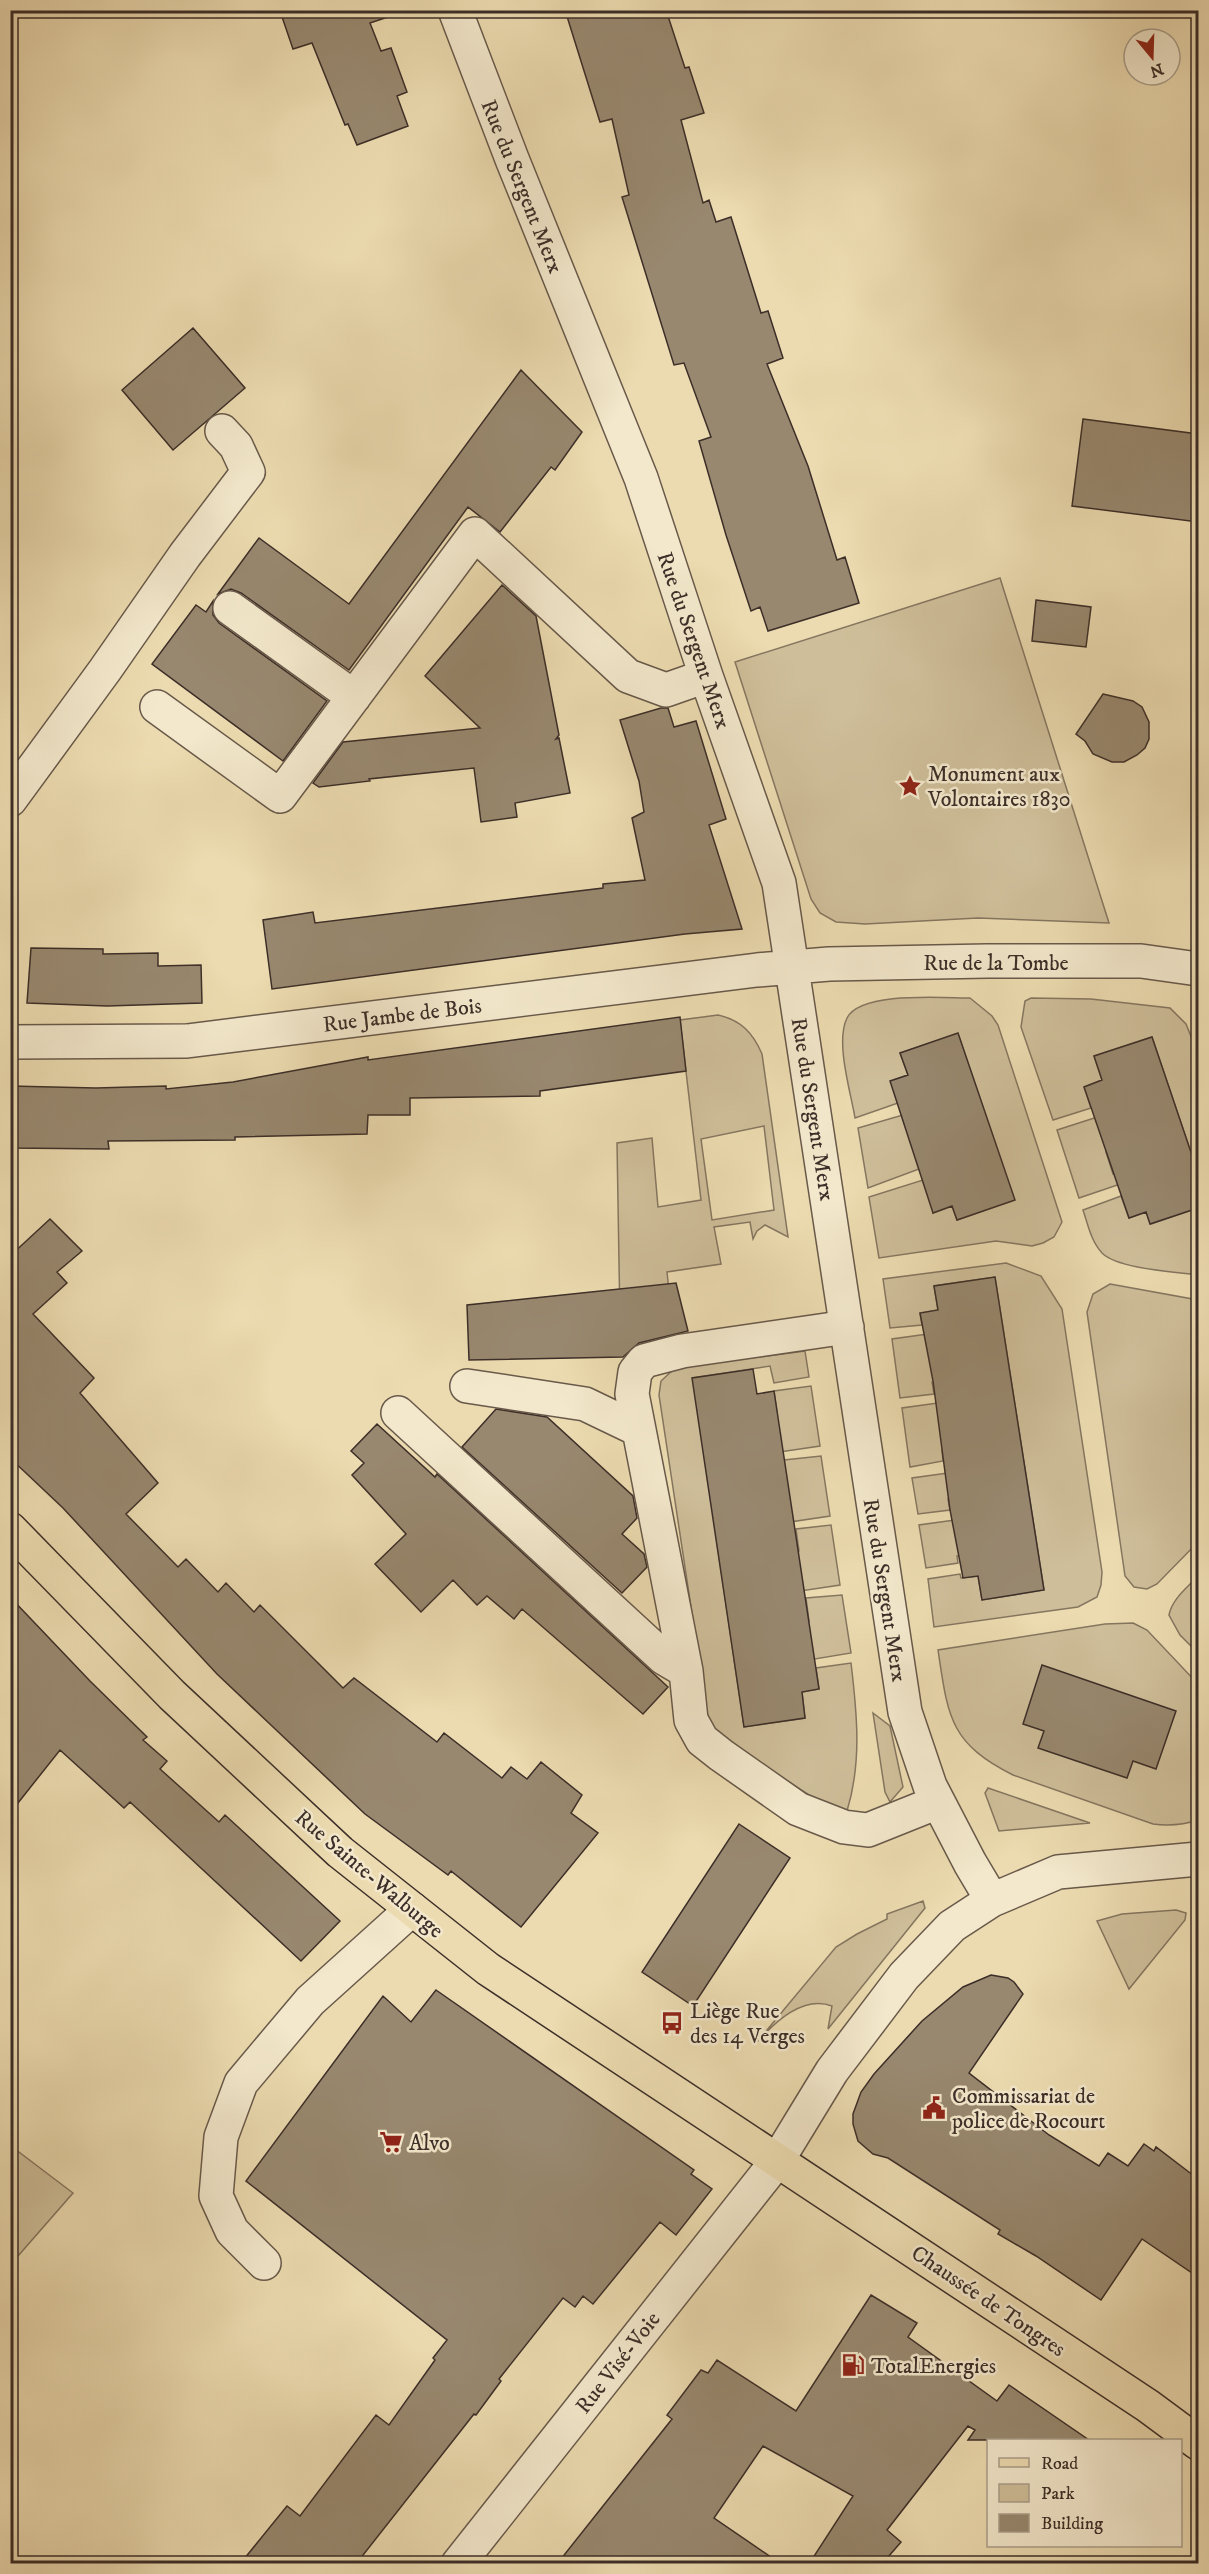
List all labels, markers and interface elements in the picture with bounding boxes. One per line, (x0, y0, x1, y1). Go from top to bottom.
north arrow (1122, 27, 1182, 87)
text: N (1147, 59, 1166, 82)
street label: Rue du Sergent Merx (474, 96, 569, 278)
street label: Rue du Sergent Merx (651, 549, 737, 733)
place label: Monument aux Volontaires 1830 (927, 761, 1071, 813)
place icon: Monument aux Volontaires 1830 (897, 773, 923, 799)
street label: Rue de la Tombe (923, 950, 1069, 977)
street label: Rue Jambe de Bois (321, 992, 483, 1039)
street label: Rue du Sergent Merx (785, 1016, 840, 1203)
street label: Rue du Sergent Merx (857, 1497, 912, 1684)
street label: Rue Sainte-Walburge (289, 1804, 449, 1944)
place label: Liège Rue des 14 Verges (690, 1998, 805, 2050)
bus stop icon: Liège Rue des 14 Verges (659, 2010, 685, 2036)
place label: Commissariat de police de Rocourt (951, 2083, 1105, 2135)
public building icon: Commissariat de police de Rocourt (921, 2095, 947, 2121)
supermarket icon: Alvo (378, 2129, 404, 2155)
place label: Alvo (409, 2130, 450, 2157)
street label: Chaussée de Tongres (906, 2240, 1071, 2363)
street label: Rue Visé-Voie (570, 2306, 666, 2419)
fuel station icon: TotalEnergies (840, 2352, 866, 2378)
place label: TotalEnergies (871, 2353, 996, 2380)
legend (987, 2439, 1182, 2547)
text: Road (1041, 2453, 1078, 2475)
text: Park (1041, 2483, 1075, 2505)
text: Building (1041, 2513, 1103, 2535)

